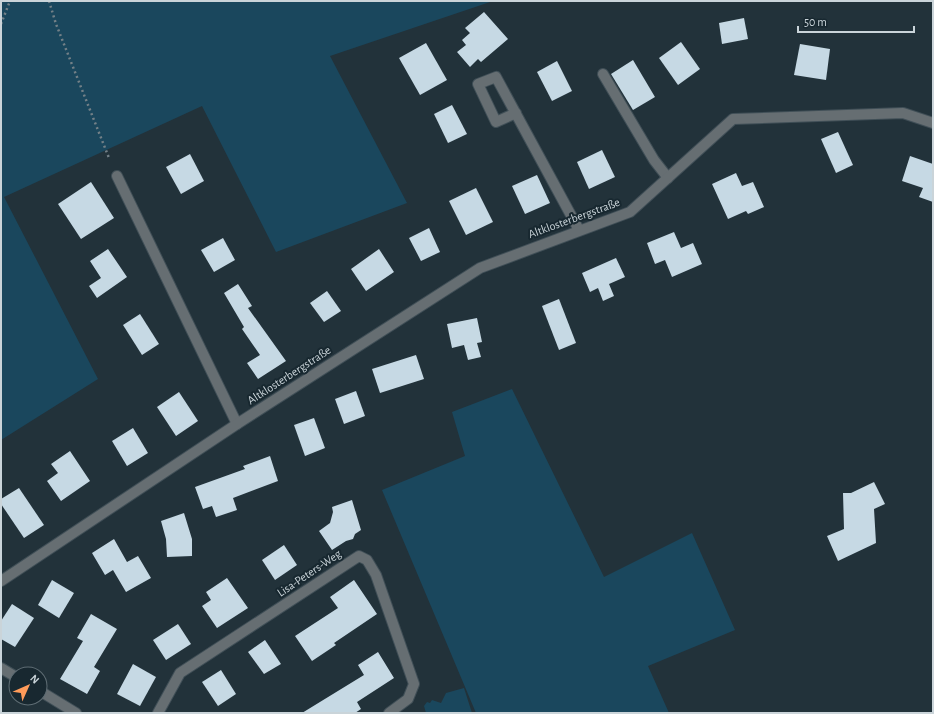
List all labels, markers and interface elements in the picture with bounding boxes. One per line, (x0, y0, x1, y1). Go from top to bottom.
scale bar (798, 8, 914, 34)
text: 50 m (804, 16, 827, 28)
street label: Altklosterbergstraße (526, 196, 622, 240)
street label: Altklosterbergstraße (245, 344, 333, 406)
street label: Lisa-Peters-Weg (275, 547, 343, 599)
north arrow (8, 666, 48, 706)
text: N (28, 673, 41, 686)

